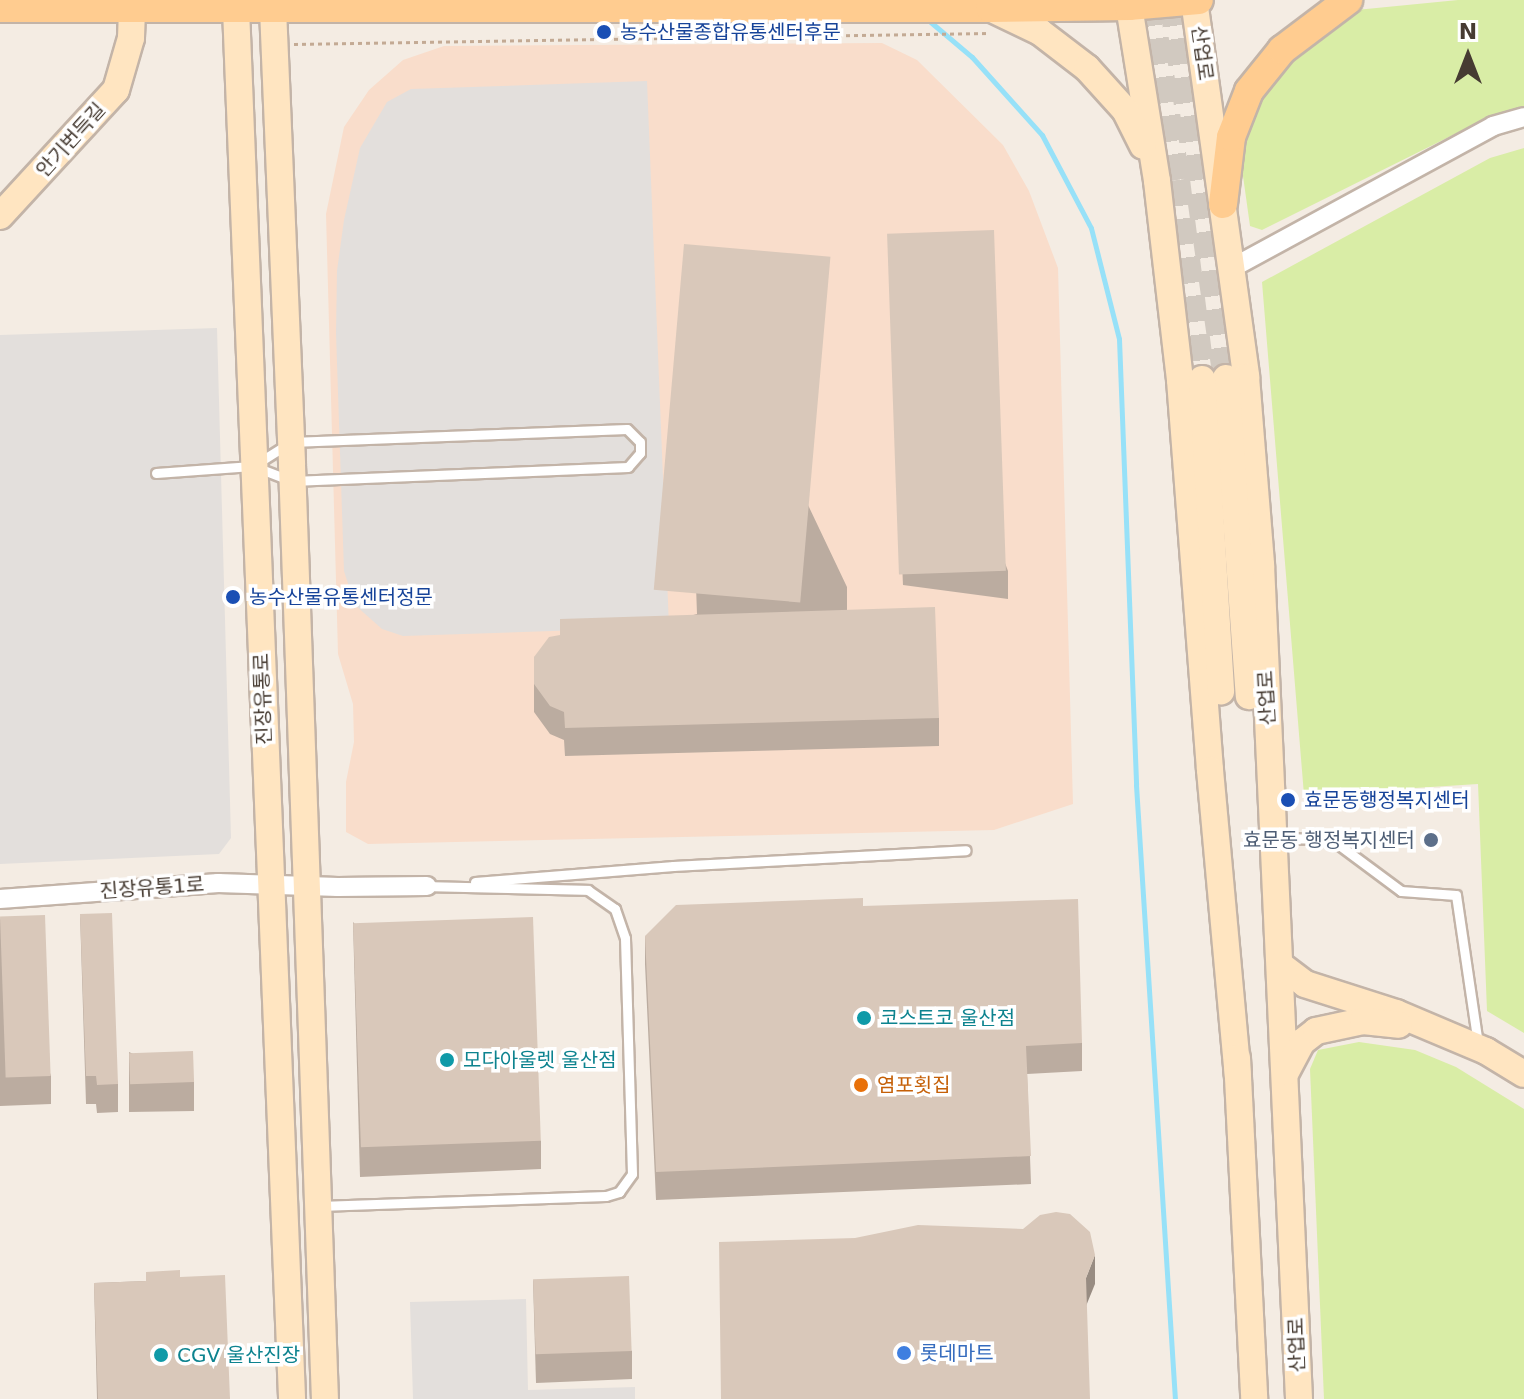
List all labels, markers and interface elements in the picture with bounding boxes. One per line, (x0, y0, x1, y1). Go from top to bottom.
north arrow (1428, 16, 1508, 96)
text: N (1459, 19, 1477, 44)
place label: 농수산물종합유통센터후문 (620, 20, 841, 44)
marker: 농수산물종합유통센터후문 (595, 23, 613, 41)
street label: 산업로 (1186, 24, 1218, 82)
street label: 안기번득길 (31, 98, 111, 182)
place label: 농수산물유통센터정문 (249, 585, 433, 609)
marker: 농수산물유통센터정문 (224, 588, 242, 606)
street label: 진장유통로 (249, 653, 277, 745)
street label: 산업로 (1254, 670, 1280, 726)
place label: 효문동행정복지센터 (1304, 788, 1470, 812)
marker: 효문동행정복지센터 (1279, 791, 1297, 809)
place label: 효문동 행정복지센터 (1243, 828, 1415, 852)
marker: 효문동 행정복지센터 (1422, 831, 1440, 849)
street label: 진장유통1로 (99, 872, 205, 904)
place label: 코스트코 울산점 (880, 1006, 1015, 1030)
marker: 코스트코 울산점 (855, 1009, 873, 1027)
place label: 모다아울렛 울산점 (463, 1048, 617, 1072)
marker: 모다아울렛 울산점 (438, 1051, 456, 1069)
place label: 염포횟집 (877, 1073, 951, 1097)
marker: 염포횟집 (852, 1076, 870, 1094)
street label: 산업로 (1284, 1317, 1310, 1373)
place label: 롯데마트 (920, 1341, 994, 1365)
place label: CGV 울산진장 (177, 1343, 300, 1367)
marker: 롯데마트 (895, 1344, 913, 1362)
marker: CGV 울산진장 (152, 1346, 170, 1364)

